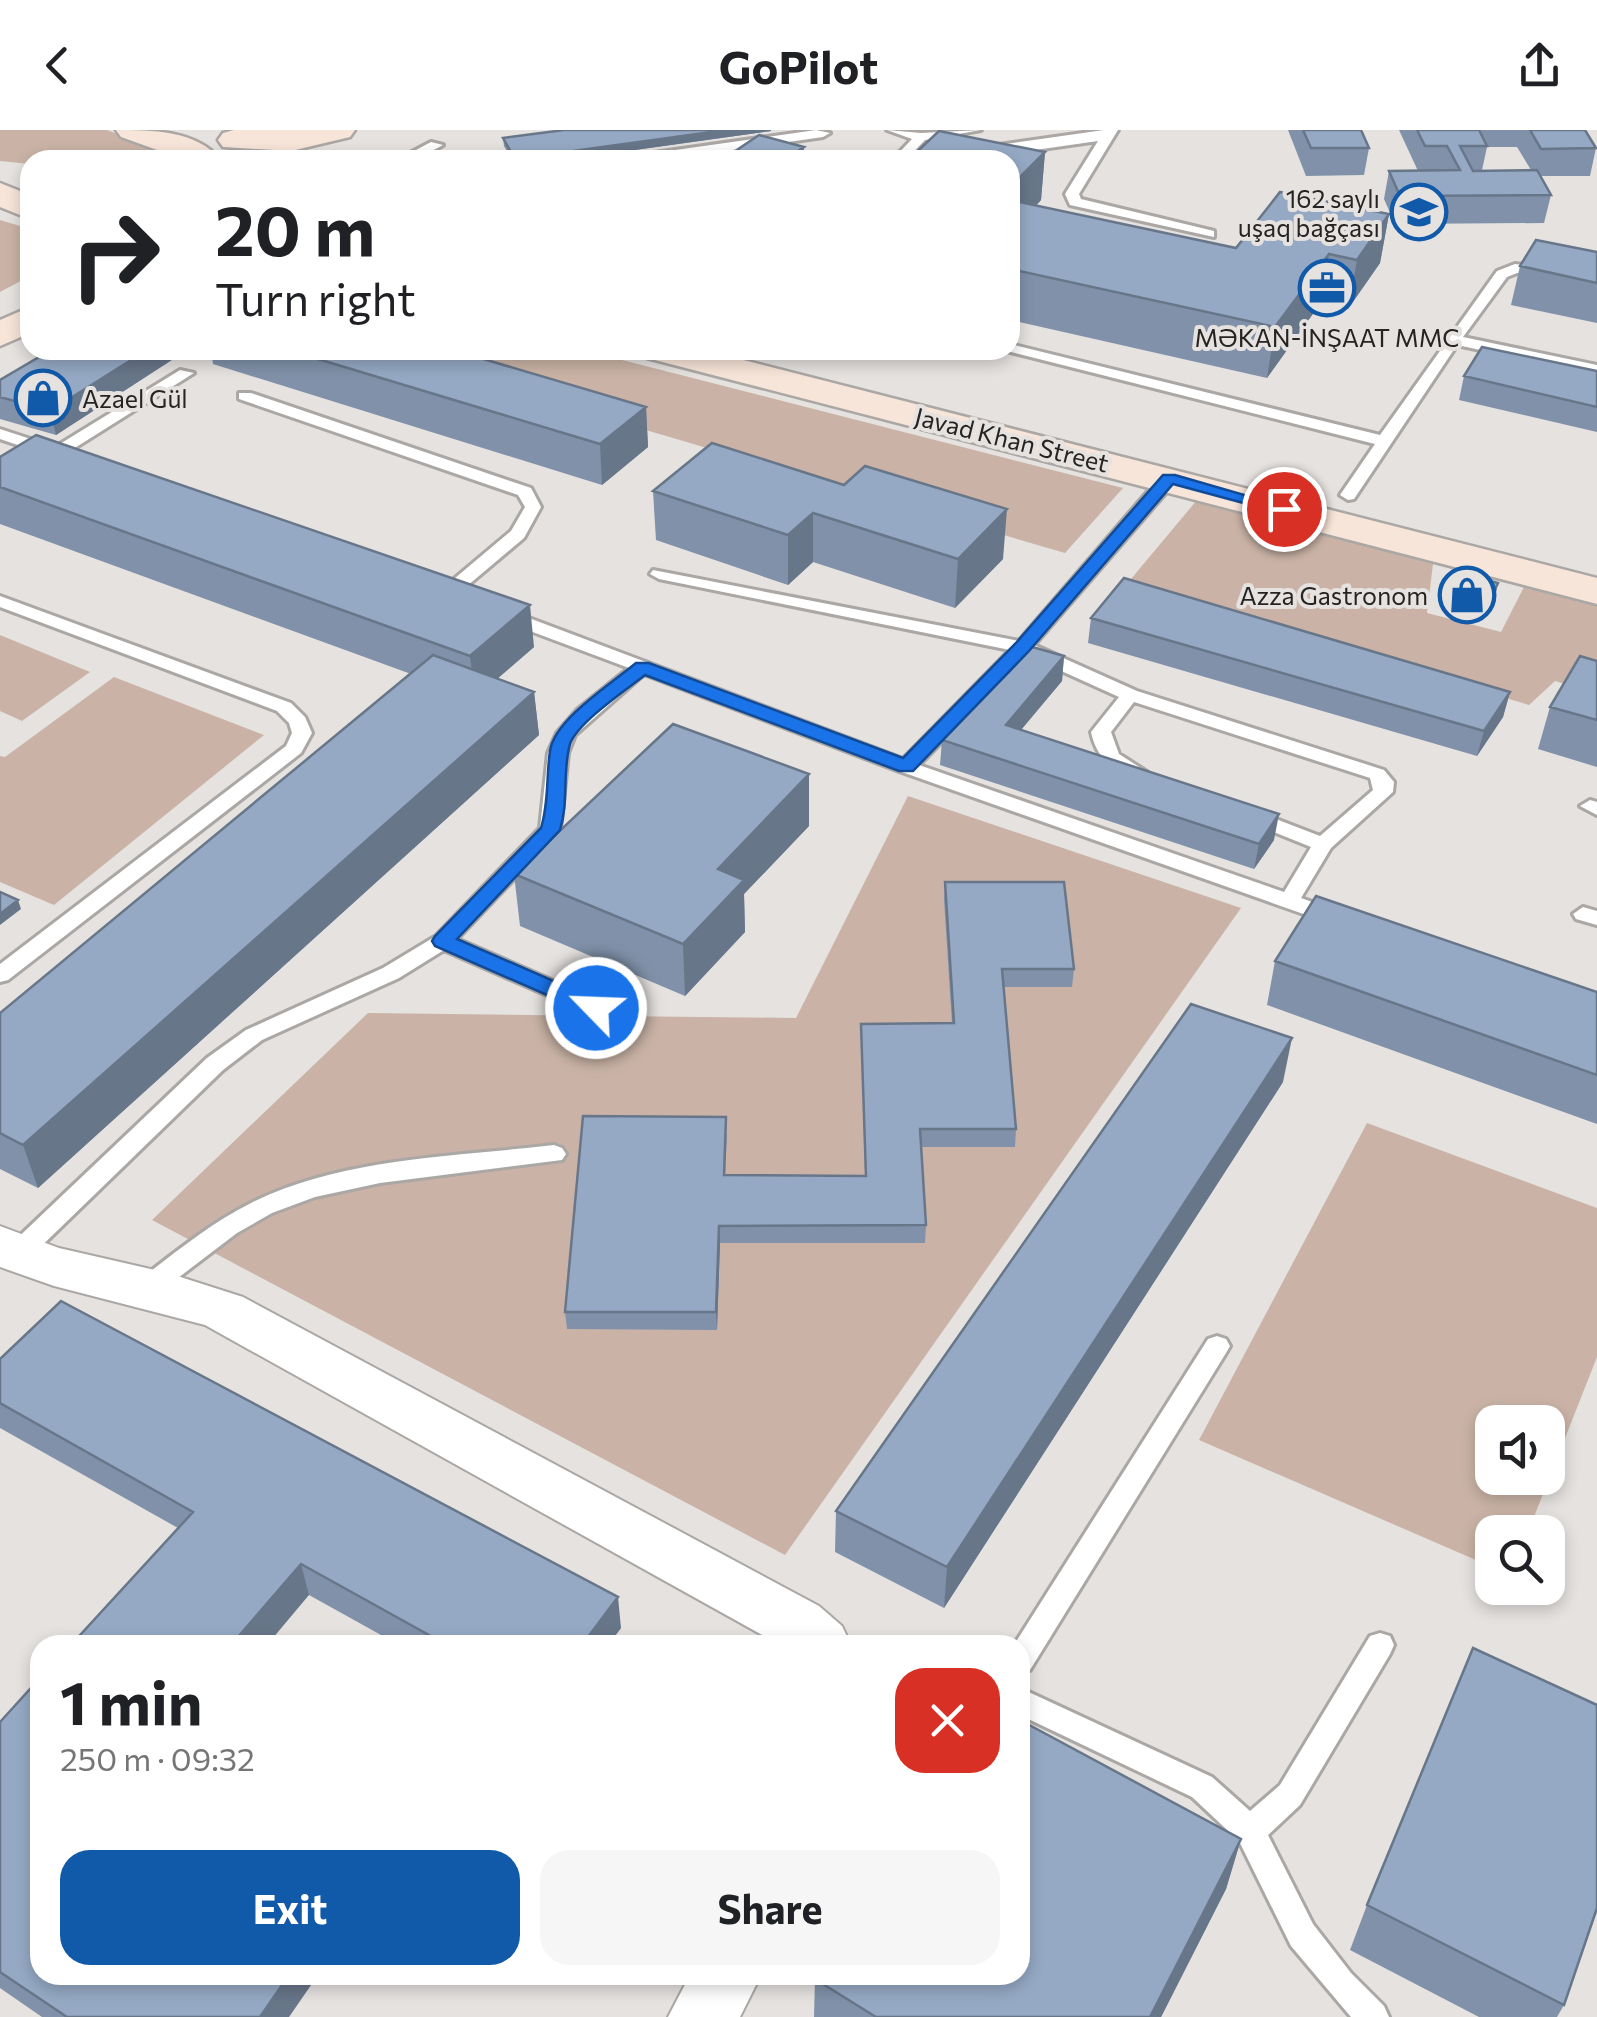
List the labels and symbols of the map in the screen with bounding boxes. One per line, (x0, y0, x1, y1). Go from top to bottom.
school or university icon: 162 saylı uşaq bağçası (1389, 182, 1449, 242)
place label: 162 saylı uşaq bağçası (1238, 183, 1380, 242)
office icon: MƏKAN-İNŞAAT MMC (1297, 258, 1357, 318)
place label: MƏKAN-İNŞAAT MMC (1195, 322, 1459, 352)
shop icon: Azael Gül (13, 368, 73, 428)
place label: Azael Gül (82, 383, 188, 413)
street label: Javad Khan Street (912, 400, 1112, 478)
pin (1242, 467, 1327, 552)
shop icon: Azza Gastronom (1437, 565, 1497, 625)
place label: Azza Gastronom (1240, 580, 1428, 610)
position arrow (544, 956, 648, 1060)

